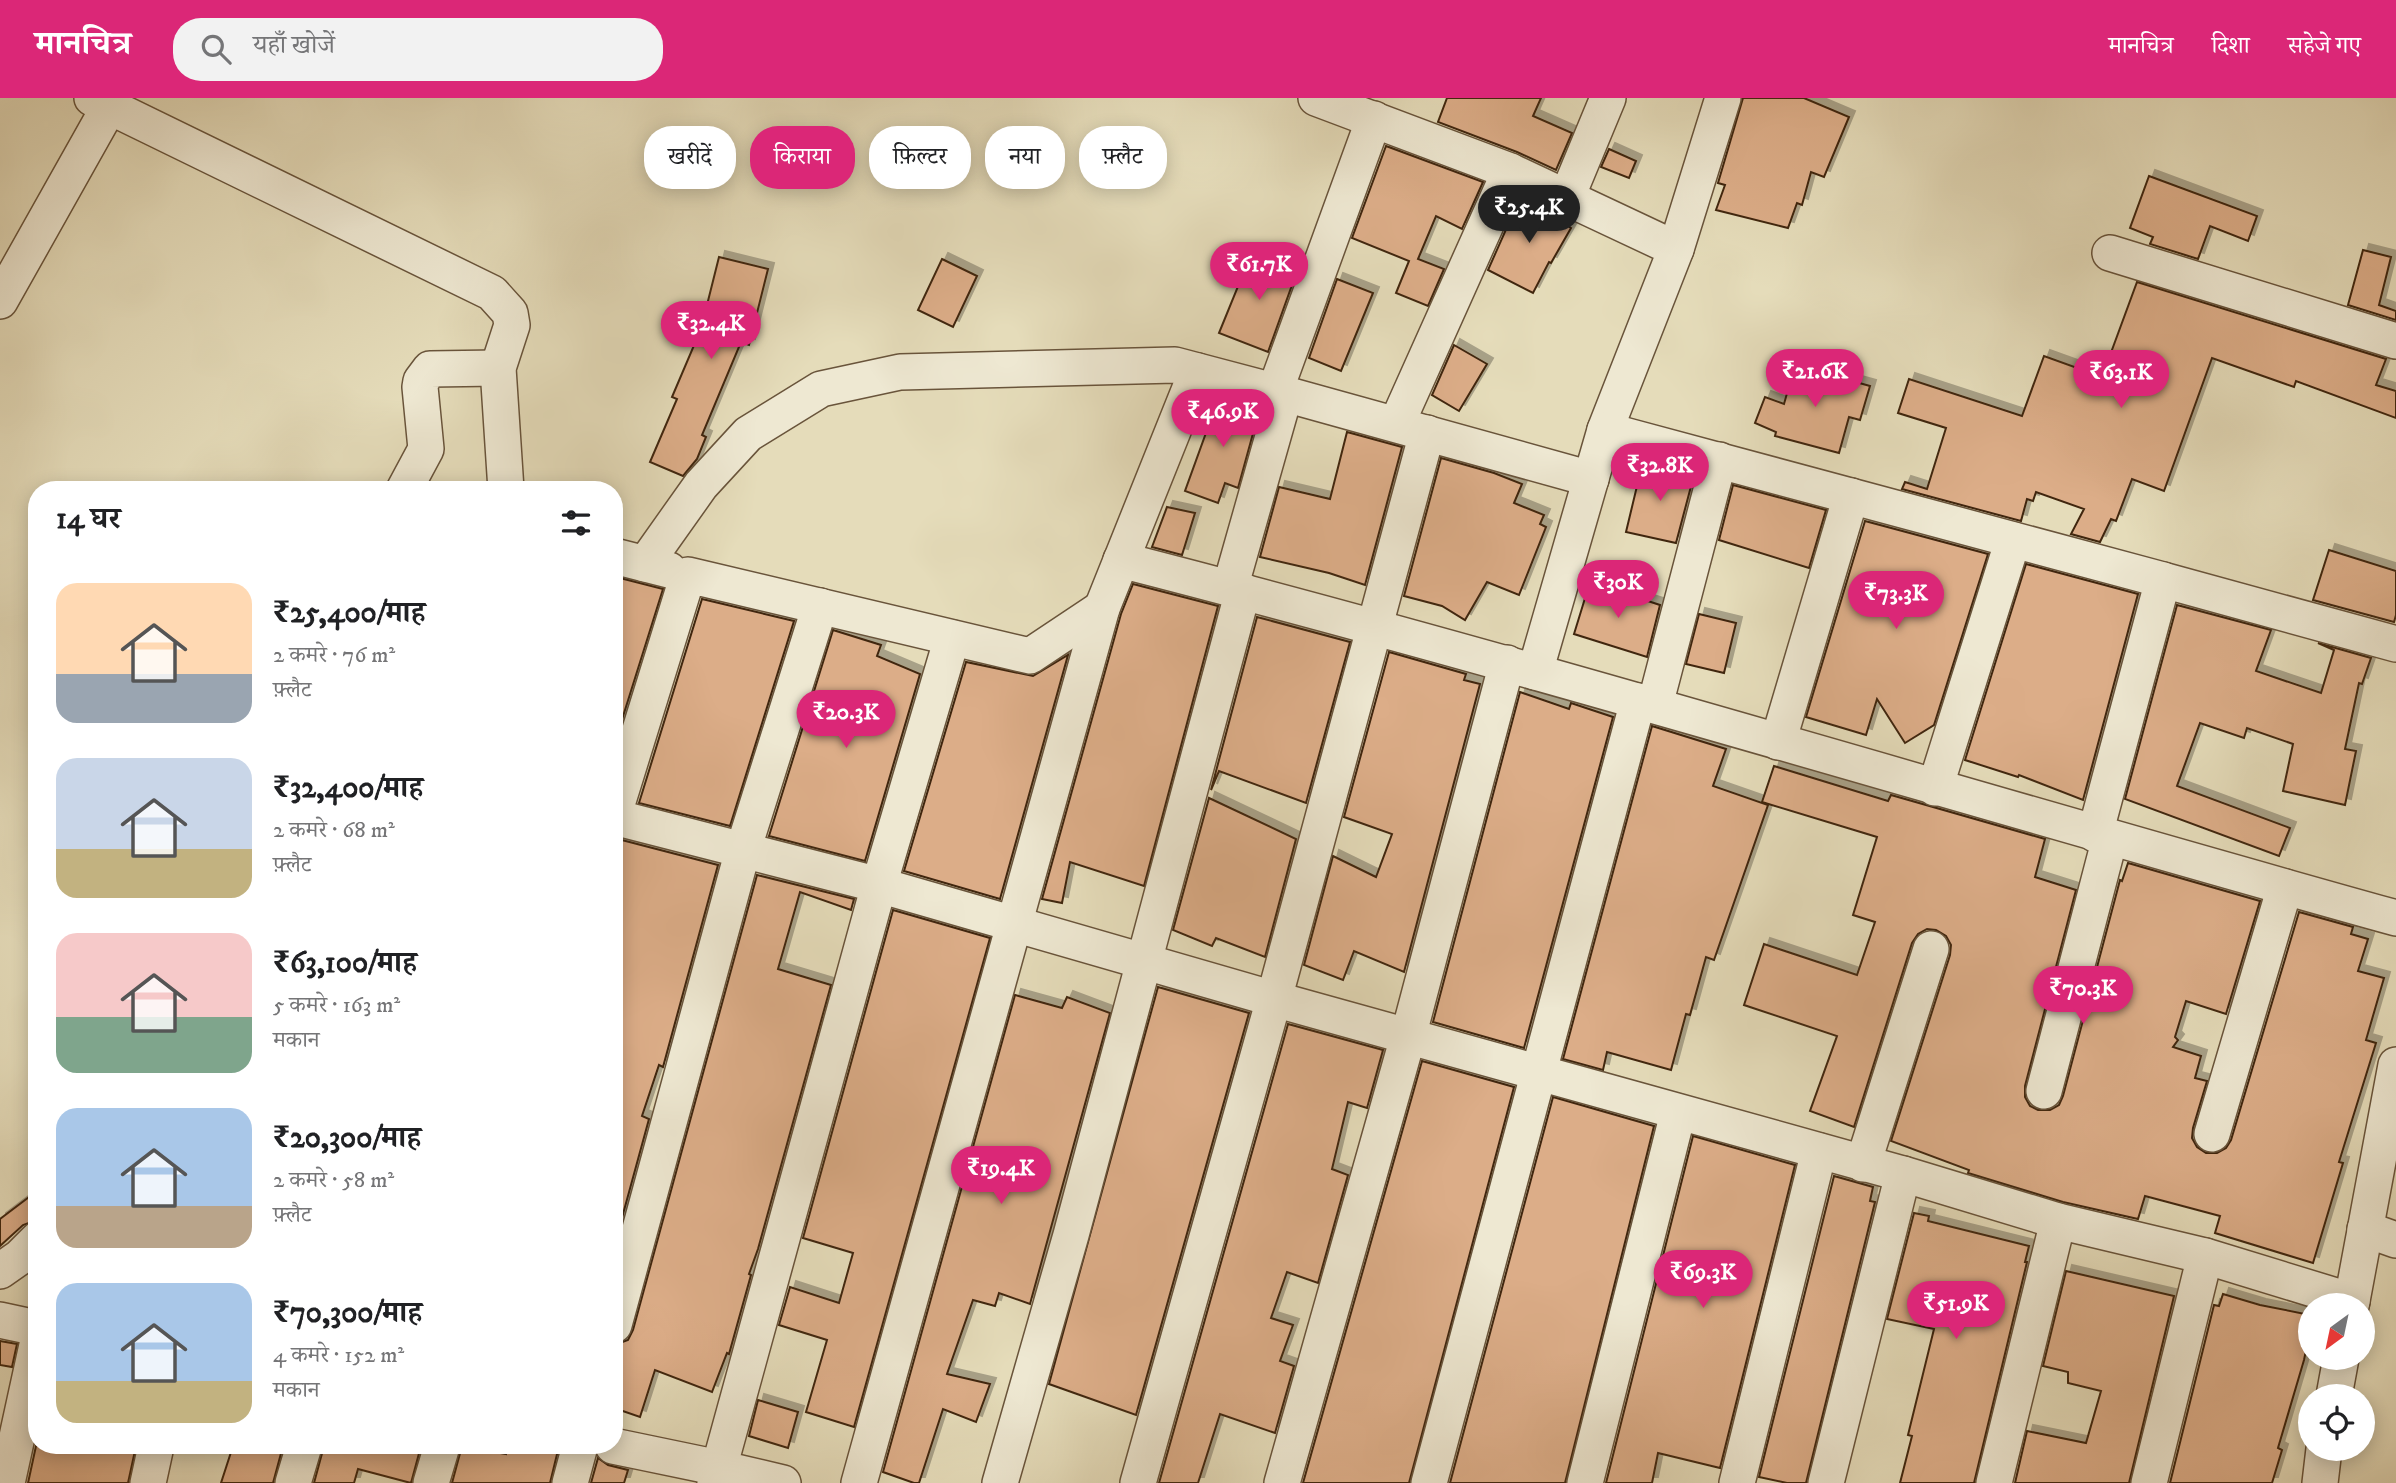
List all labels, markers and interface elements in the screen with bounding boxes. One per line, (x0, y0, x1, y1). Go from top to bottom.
search box (173, 18, 663, 81)
text: मानचित्र (35, 24, 131, 65)
text: यहाँ खोजें (253, 29, 335, 62)
icon: search (197, 30, 235, 68)
text: मानचित्र (2108, 31, 2173, 61)
text: दिशा (2211, 31, 2250, 61)
text: सहेजे गए (2288, 31, 2361, 61)
chip: खरीदें (644, 126, 736, 189)
chip: किराया (750, 126, 855, 189)
chip: फ़िल्टर (869, 126, 971, 189)
chip: नया (985, 126, 1065, 189)
chip: फ़्लैट (1079, 126, 1167, 189)
pin: ₹25.4K (1472, 186, 1586, 245)
text: ₹25.4K (1494, 193, 1564, 222)
pin: ₹61.7K (1202, 242, 1316, 302)
text: ₹61.7K (1226, 250, 1292, 279)
pin: ₹32.4K (654, 302, 768, 361)
text: ₹32.4K (677, 309, 745, 338)
pin: ₹21.6K (1758, 350, 1872, 409)
pin: ₹63.1K (2064, 350, 2178, 410)
text: ₹21.6K (1782, 357, 1848, 386)
text: ₹63.1K (2089, 358, 2153, 387)
pin: ₹46.9K (1166, 390, 1280, 449)
text: ₹46.9K (1187, 397, 1259, 426)
pin: ₹32.8K (1603, 444, 1717, 503)
text: ₹32.8K (1627, 451, 1693, 480)
text: 14 घर (56, 501, 121, 538)
icon: filters (557, 504, 595, 542)
pin: ₹30K (1577, 560, 1659, 620)
text: ₹30K (1593, 568, 1643, 597)
pin: ₹73.3K (1839, 572, 1953, 631)
text: ₹73.3K (1864, 579, 1928, 608)
text: ₹25,400/माह (273, 595, 425, 632)
icon: home (112, 611, 196, 695)
text: 2 कमरे · 76 m² (273, 641, 395, 670)
text: फ़्लैट (273, 676, 311, 705)
pin: ₹20.3K (789, 690, 903, 750)
text: ₹20.3K (813, 698, 879, 727)
text: ₹32,400/माह (273, 770, 423, 807)
icon: home (112, 786, 196, 870)
text: 2 कमरे · 68 m² (273, 816, 395, 845)
text: फ़्लैट (273, 851, 311, 880)
text: ₹63,100/माह (273, 945, 417, 982)
icon: home (112, 961, 196, 1045)
pin: ₹70.3K (2026, 967, 2140, 1026)
text: ₹70.3K (2049, 974, 2117, 1003)
text: 5 कमरे · 163 m² (273, 991, 400, 1020)
text: मकान (273, 1026, 320, 1055)
text: ₹20,300/माह (273, 1120, 421, 1157)
icon: home (112, 1136, 196, 1220)
pin: ₹19.4K (944, 1146, 1058, 1206)
text: ₹19.4K (967, 1154, 1035, 1183)
text: 2 कमरे · 58 m² (273, 1166, 394, 1195)
text: फ़्लैट (273, 1201, 311, 1230)
pin: ₹69.3K (1646, 1250, 1760, 1310)
text: ₹69.3K (1670, 1258, 1736, 1287)
pin: ₹51.9K (1899, 1282, 2013, 1341)
text: ₹51.9K (1923, 1289, 1989, 1318)
north arrow (2298, 1293, 2375, 1370)
map controls (2298, 1293, 2375, 1461)
text: ₹70,300/माह (273, 1295, 422, 1332)
icon: home (112, 1311, 196, 1395)
text: 4 कमरे · 152 m² (273, 1341, 404, 1370)
text: मकान (273, 1376, 320, 1405)
button: locate (2298, 1384, 2375, 1461)

